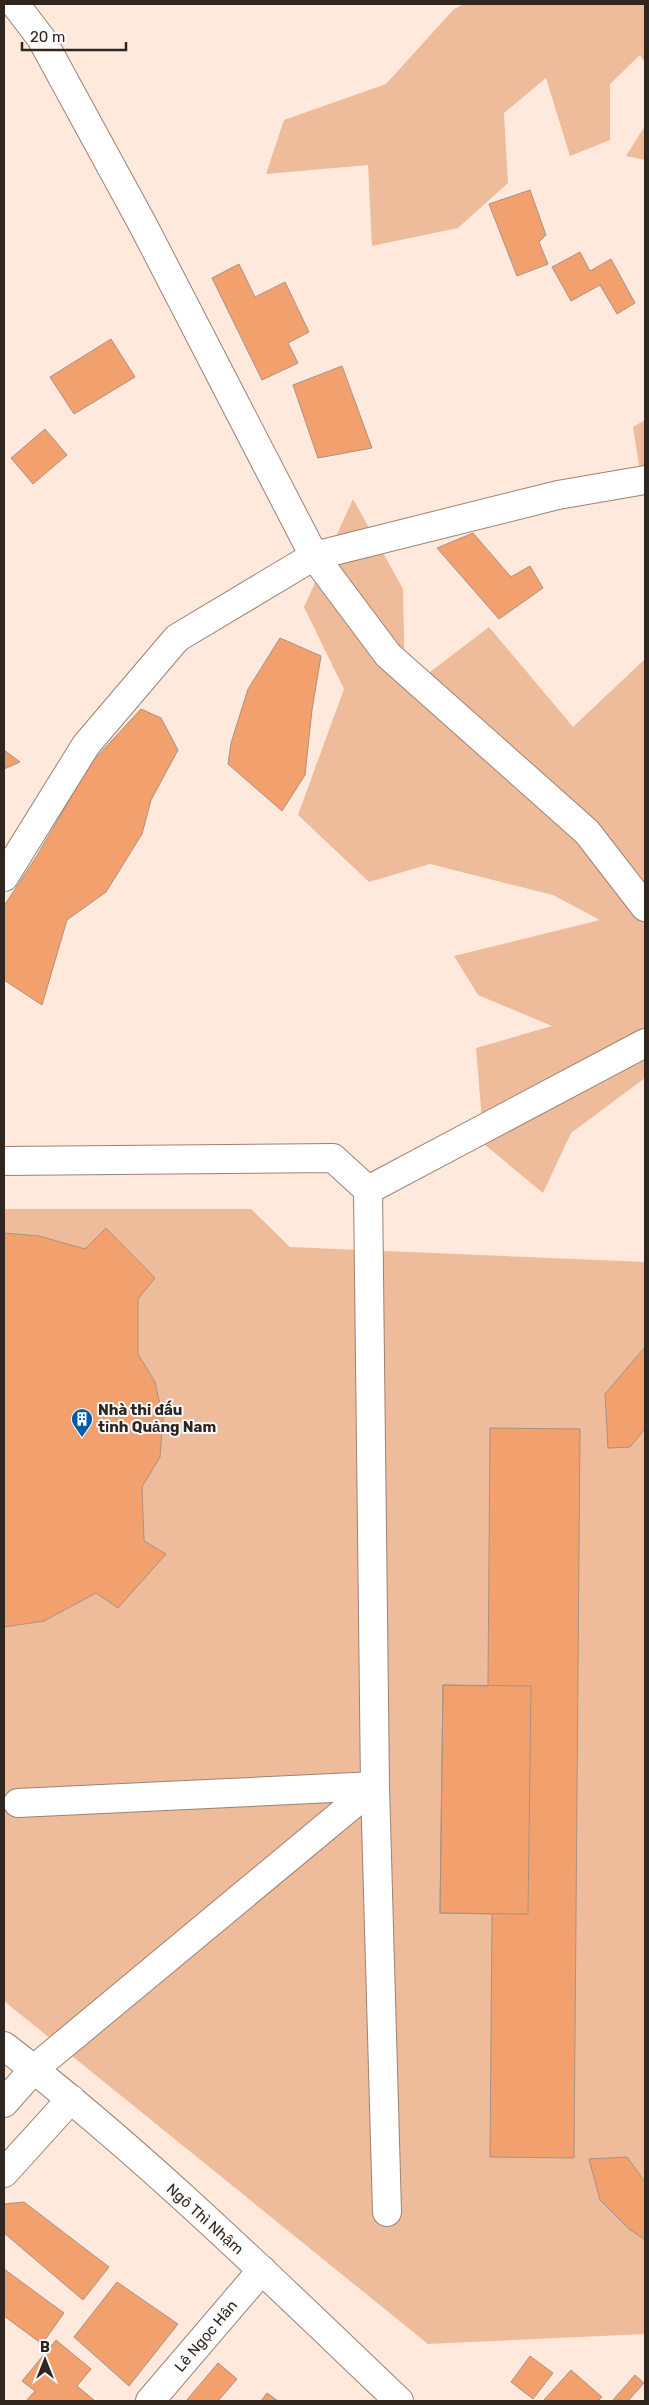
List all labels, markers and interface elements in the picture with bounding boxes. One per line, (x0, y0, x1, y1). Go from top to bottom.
scale bar (22, 20, 126, 52)
text: 20 m (30, 28, 65, 46)
place label: Nhà thi đấu tỉnh Quảng Nam (98, 1400, 216, 1436)
building icon: Nhà thi đấu tỉnh Quảng Nam (70, 1407, 94, 1438)
street label: Ngô Thì Nhậm (163, 2180, 247, 2258)
street label: Lê Ngọc Hân (171, 2296, 241, 2376)
north arrow (20, 2335, 70, 2385)
text: B (40, 2339, 50, 2356)

